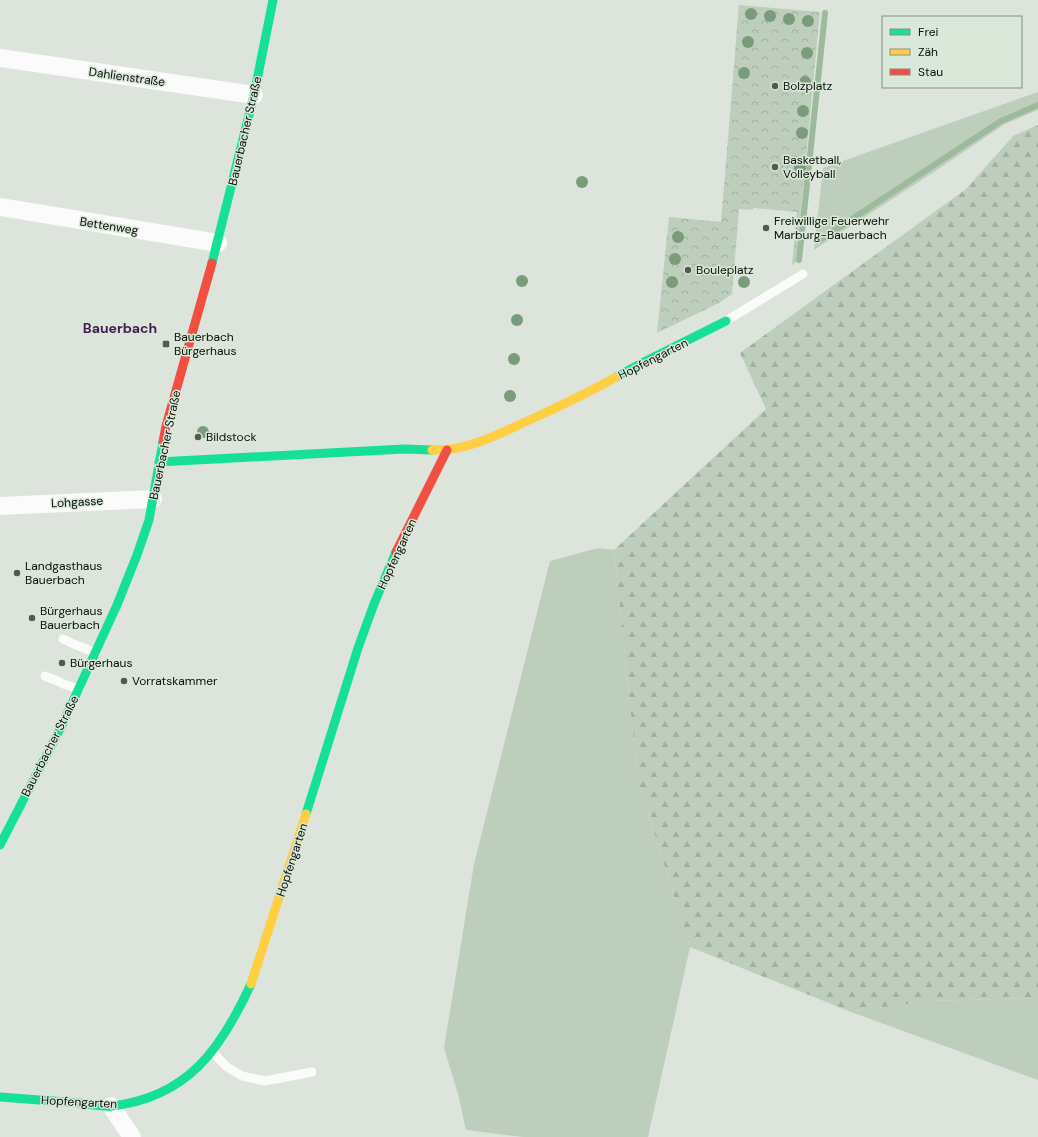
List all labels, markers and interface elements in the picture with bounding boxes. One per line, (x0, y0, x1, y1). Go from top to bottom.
legend (882, 16, 1022, 88)
text: Frei (918, 24, 938, 40)
text: Zäh (918, 44, 938, 60)
street label: Dahlienstraße (88, 64, 166, 90)
text: Stau (918, 64, 943, 80)
street label: Bauerbacher Straße (225, 75, 265, 187)
place label: Bolzplatz (783, 78, 832, 94)
marker: Bolzplatz (770, 81, 780, 91)
place label: Basketball, Volleyball (783, 152, 841, 182)
marker: Basketball, Volleyball (770, 162, 780, 172)
street label: Bettenweg (79, 213, 140, 239)
place label: Freiwillige Feuerwehr Marburg-Bauerbach (774, 213, 890, 243)
marker: Freiwillige Feuerwehr Marburg-Bauerbach (761, 223, 771, 233)
place label: Bouleplatz (696, 262, 753, 278)
marker: Bouleplatz (683, 265, 693, 275)
district label: Bauerbach (83, 319, 157, 337)
place label: Bauerbach Bürgerhaus (174, 329, 236, 359)
street label: Hopfengarten (615, 335, 691, 383)
marker: Bauerbach Bürgerhaus (161, 339, 171, 349)
street label: Bauerbacher Straße (146, 389, 184, 501)
place label: Bildstock (206, 429, 257, 445)
marker: Bildstock (193, 432, 203, 442)
street label: Lohgasse (51, 493, 104, 511)
street label: Hopfengarten (374, 516, 420, 592)
place label: Landgasthaus Bauerbach (25, 558, 102, 588)
marker: Landgasthaus Bauerbach (12, 568, 22, 578)
place label: Bürgerhaus Bauerbach (40, 603, 102, 633)
marker: Bürgerhaus Bauerbach (27, 613, 37, 623)
place label: Bürgerhaus (70, 655, 132, 671)
marker: Bürgerhaus (57, 658, 67, 668)
place label: Vorratskammer (132, 673, 218, 689)
marker: Vorratskammer (119, 676, 129, 686)
street label: Bauerbacher Straße (18, 693, 82, 799)
street label: Hopfengarten (273, 821, 311, 899)
street label: Hopfengarten (41, 1092, 118, 1112)

